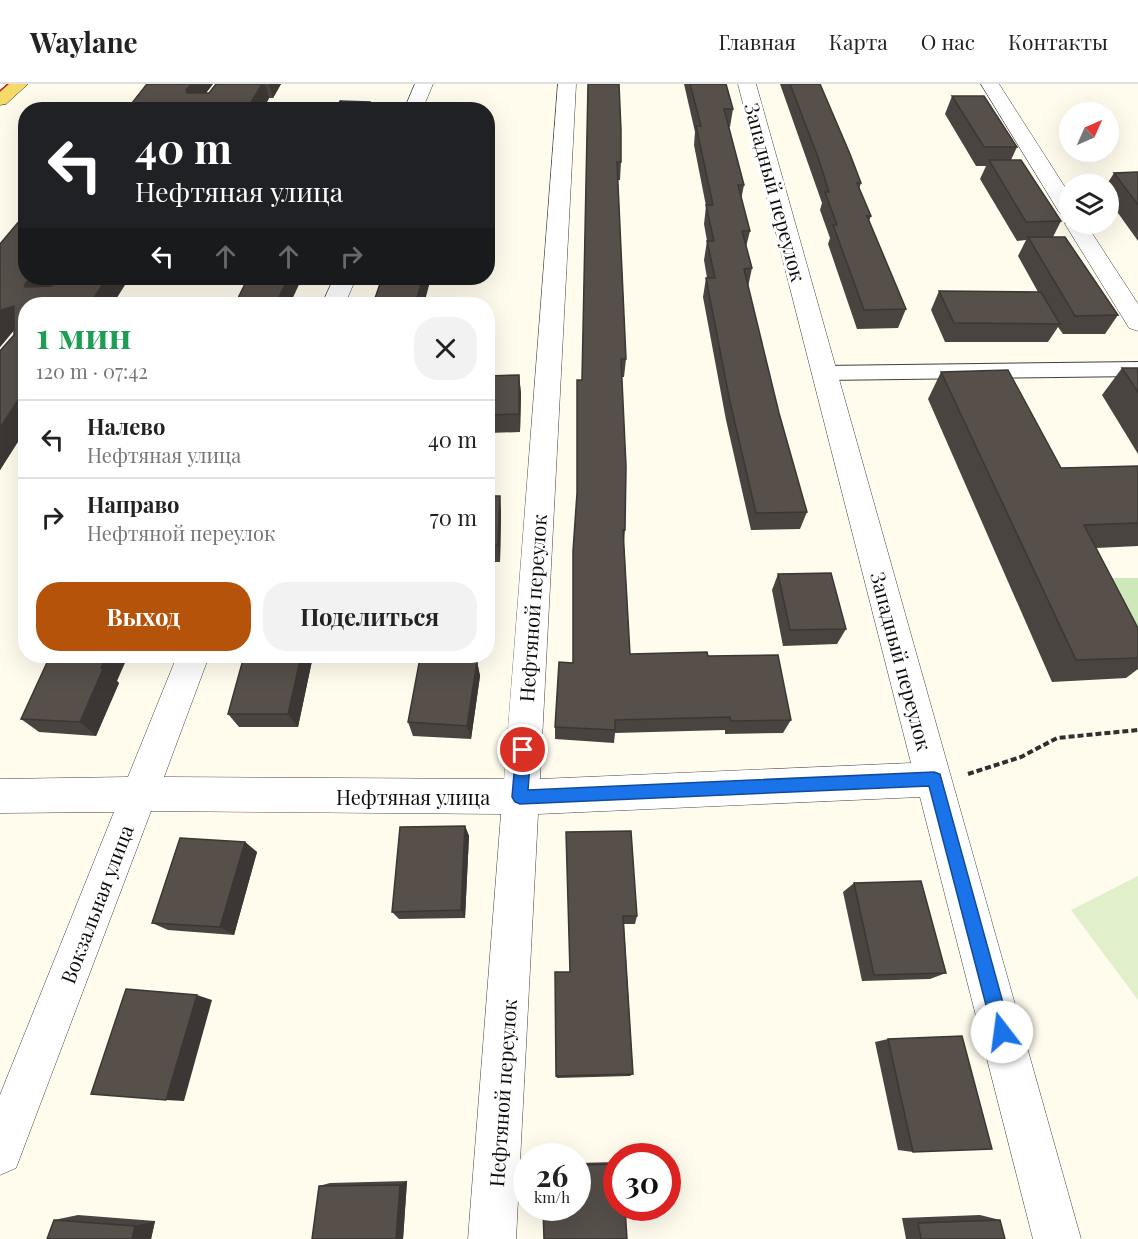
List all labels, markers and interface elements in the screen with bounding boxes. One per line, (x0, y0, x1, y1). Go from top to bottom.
text: Waylane (30, 23, 138, 60)
text: Главная (718, 27, 796, 55)
text: Карта (829, 27, 888, 55)
text: О нас (921, 27, 975, 55)
text: Контакты (1008, 27, 1108, 55)
street label: Западный переулок (739, 100, 813, 285)
north arrow (1059, 102, 1119, 162)
map controls (1059, 102, 1119, 234)
text: 40 m (135, 119, 232, 175)
icon: left (36, 126, 114, 204)
text: Нефтяная улица (135, 173, 343, 209)
button: layers (1059, 174, 1119, 234)
icon: left (146, 240, 179, 273)
icon: ahead (209, 240, 242, 273)
icon: ahead (272, 240, 305, 273)
icon: right (335, 240, 368, 273)
text: 1 мин (36, 310, 131, 358)
button: close (414, 317, 477, 380)
text: 120 m · 07:42 (36, 357, 148, 384)
text: Налево (87, 411, 165, 441)
icon: left (36, 423, 69, 456)
text: 40 m (428, 424, 477, 454)
text: Нефтяная улица (87, 441, 241, 468)
text: Направо (87, 489, 180, 519)
icon: right (36, 501, 69, 534)
text: 70 m (430, 502, 477, 532)
street label: Нефтяной переулок (512, 513, 552, 703)
text: Нефтяной переулок (87, 519, 275, 546)
street label: Западный переулок (865, 569, 939, 754)
button: Выход (36, 582, 251, 651)
button: Поделиться (263, 582, 477, 651)
pin (497, 724, 548, 775)
icon: arrive (506, 733, 539, 766)
street label: Нефтяная улица (336, 783, 490, 810)
street label: Вокзальная улица (53, 821, 139, 987)
street label: Нефтяной переулок (482, 998, 522, 1188)
position arrow (970, 1000, 1034, 1064)
speed limit sign: 30 (603, 1143, 681, 1221)
text: 26 (536, 1155, 568, 1195)
text: km/h (534, 1187, 570, 1207)

